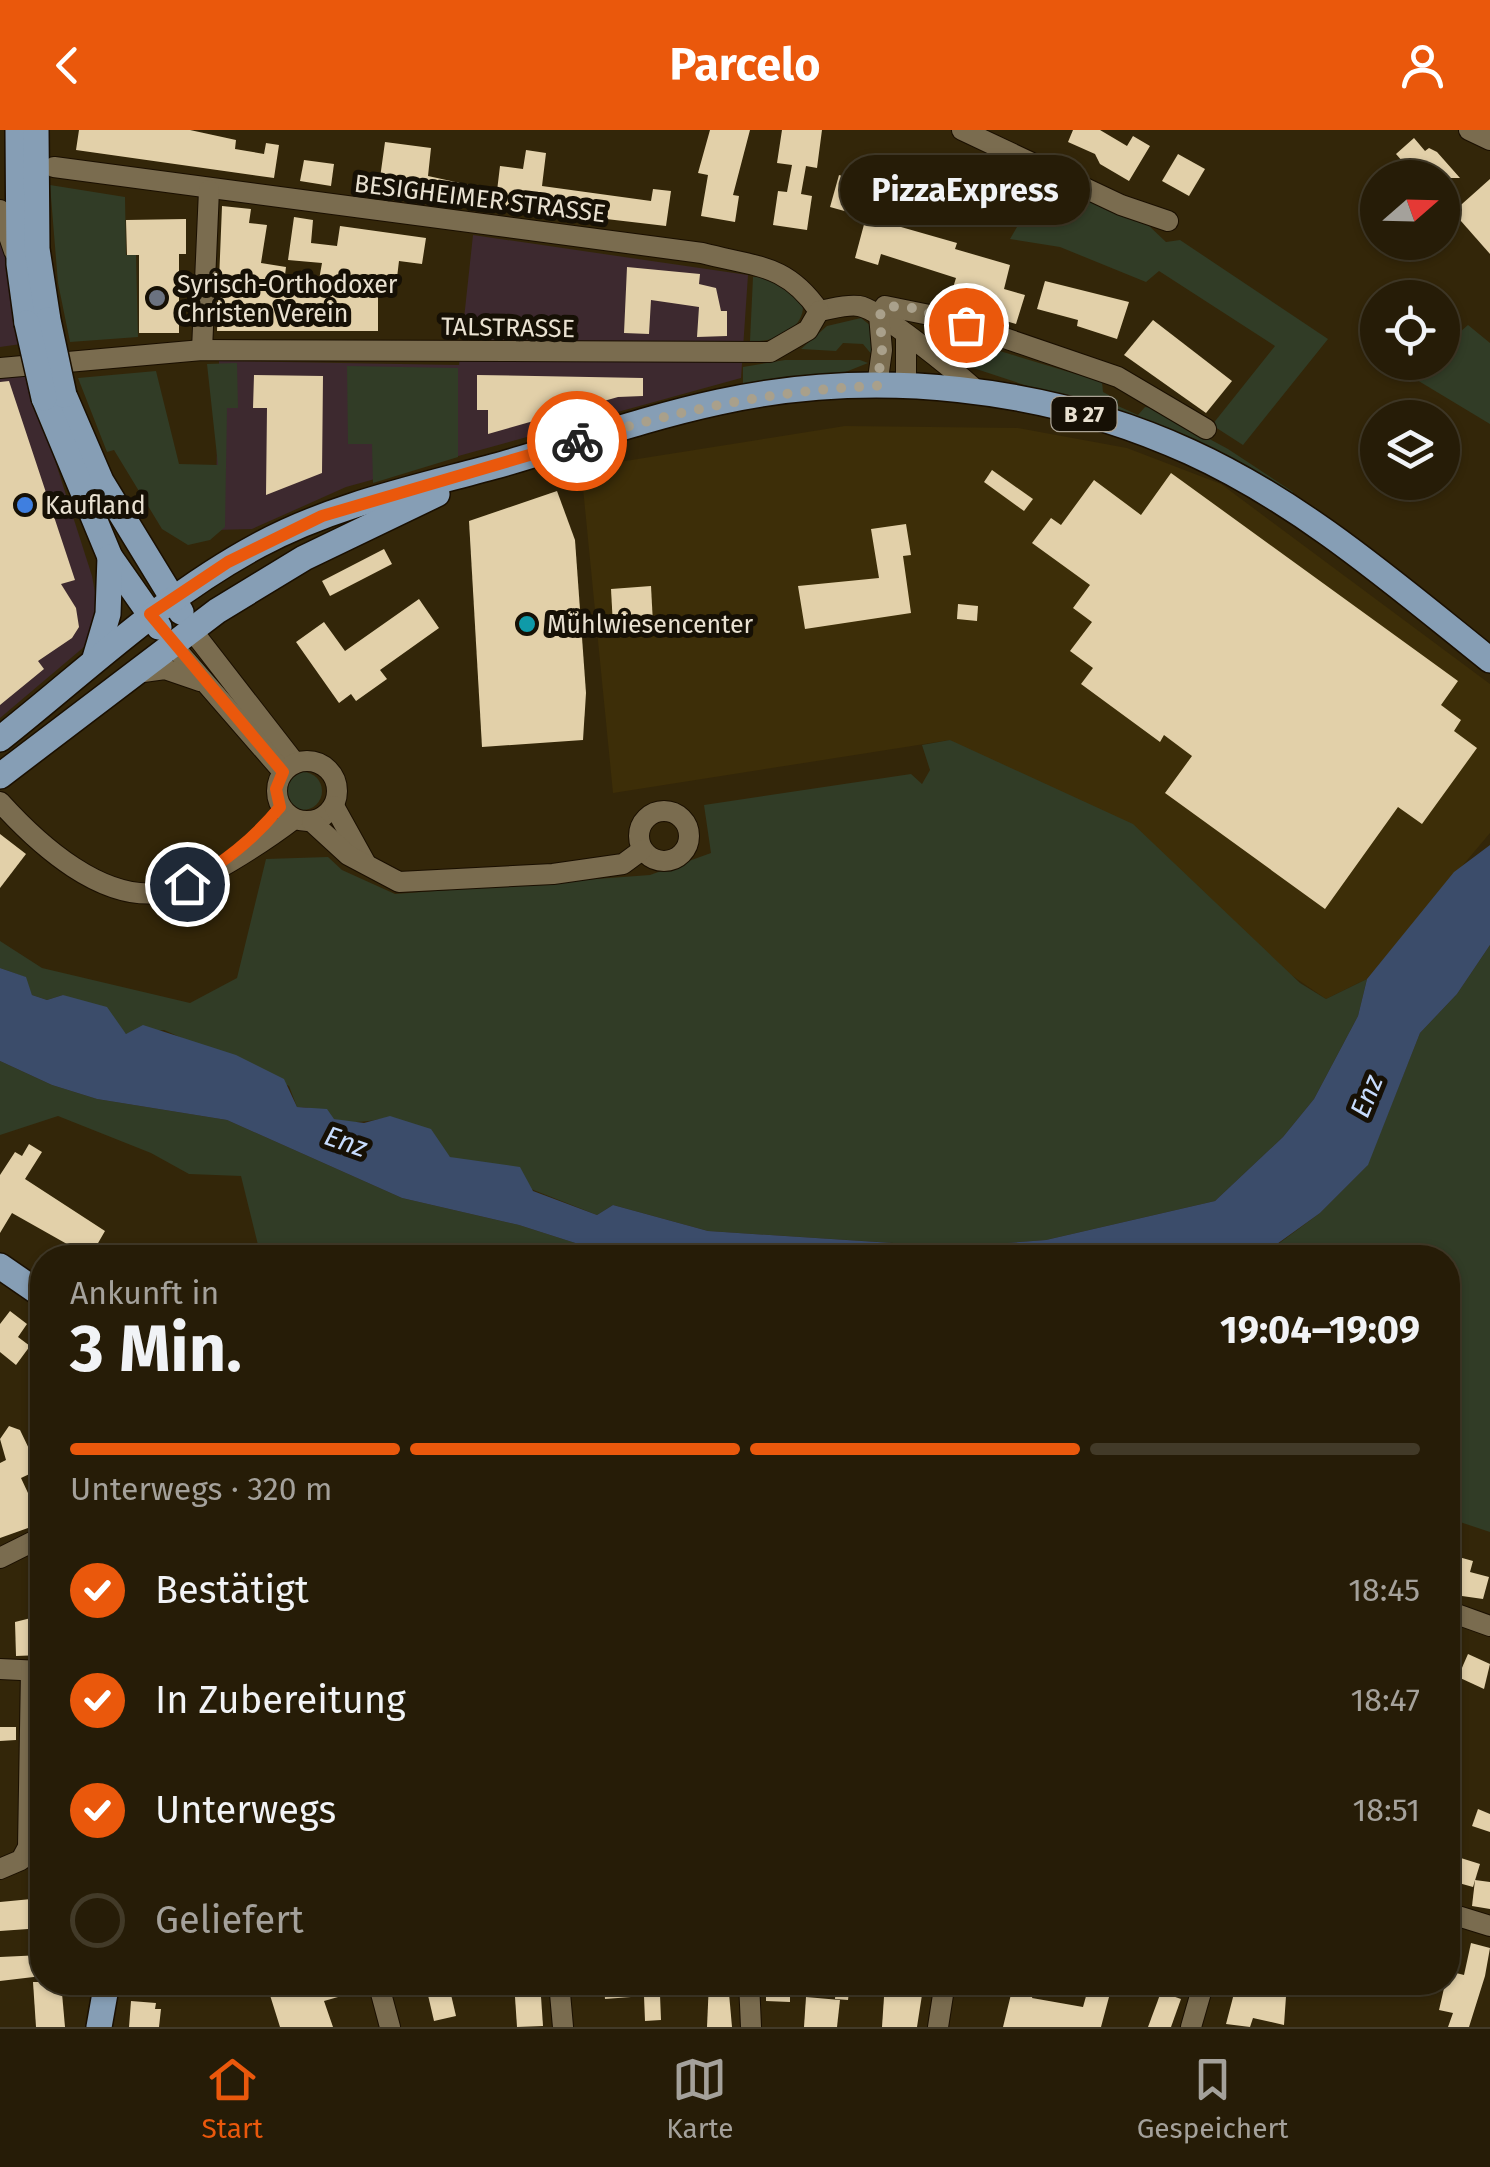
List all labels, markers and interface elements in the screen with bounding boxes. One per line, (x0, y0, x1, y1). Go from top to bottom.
icon: back (40, 38, 95, 93)
text: Parcelo (670, 38, 820, 92)
icon: person (1395, 38, 1450, 93)
callout: PizzaExpress (841, 155, 1091, 225)
north arrow (1360, 160, 1460, 260)
map controls (1360, 160, 1460, 500)
street label: BESIGHEIMER STRASSE (352, 169, 607, 229)
text: PizzaExpress (871, 171, 1059, 209)
place label: Syrisch-Orthodoxer Christen Verein (177, 270, 398, 329)
button: locate (1360, 280, 1460, 380)
pin (924, 283, 1009, 368)
marker: Syrisch-Orthodoxer Christen Verein (146, 287, 168, 309)
icon: bag (939, 298, 994, 353)
street label: TALSTRASSE (441, 312, 575, 344)
courier (527, 391, 627, 491)
road number: B 27 (1052, 397, 1116, 431)
button: layers (1360, 400, 1460, 500)
icon: bike (550, 414, 605, 469)
place label: Kaufland (45, 491, 146, 521)
marker: Kaufland (14, 494, 36, 516)
place label: Mühlwiesencenter (547, 610, 754, 640)
marker: Mühlwiesencenter (516, 613, 538, 635)
pin (145, 842, 230, 927)
icon: home (160, 857, 215, 912)
water label: Enz (1343, 1069, 1390, 1122)
water label: Enz (320, 1119, 372, 1164)
text: Ankunft in (70, 1274, 219, 1312)
text: 19:04–19:09 (1220, 1307, 1420, 1353)
text: 3 Min. (70, 1310, 242, 1388)
text: Unterwegs · 320 m (70, 1470, 332, 1508)
icon: check (70, 1563, 125, 1618)
text: Bestätigt (155, 1567, 309, 1613)
text: 18:45 (1348, 1571, 1420, 1609)
icon: check (70, 1673, 125, 1728)
text: In Zubereitung (155, 1677, 406, 1723)
text: 18:47 (1351, 1681, 1420, 1719)
icon: check (70, 1783, 125, 1838)
text: Unterwegs (155, 1787, 336, 1833)
text: 18:51 (1352, 1791, 1420, 1829)
text: Geliefert (155, 1897, 304, 1943)
tab: Start (202, 2052, 263, 2145)
tab: Karte (666, 2052, 733, 2145)
tab: Gespeichert (1137, 2052, 1288, 2145)

